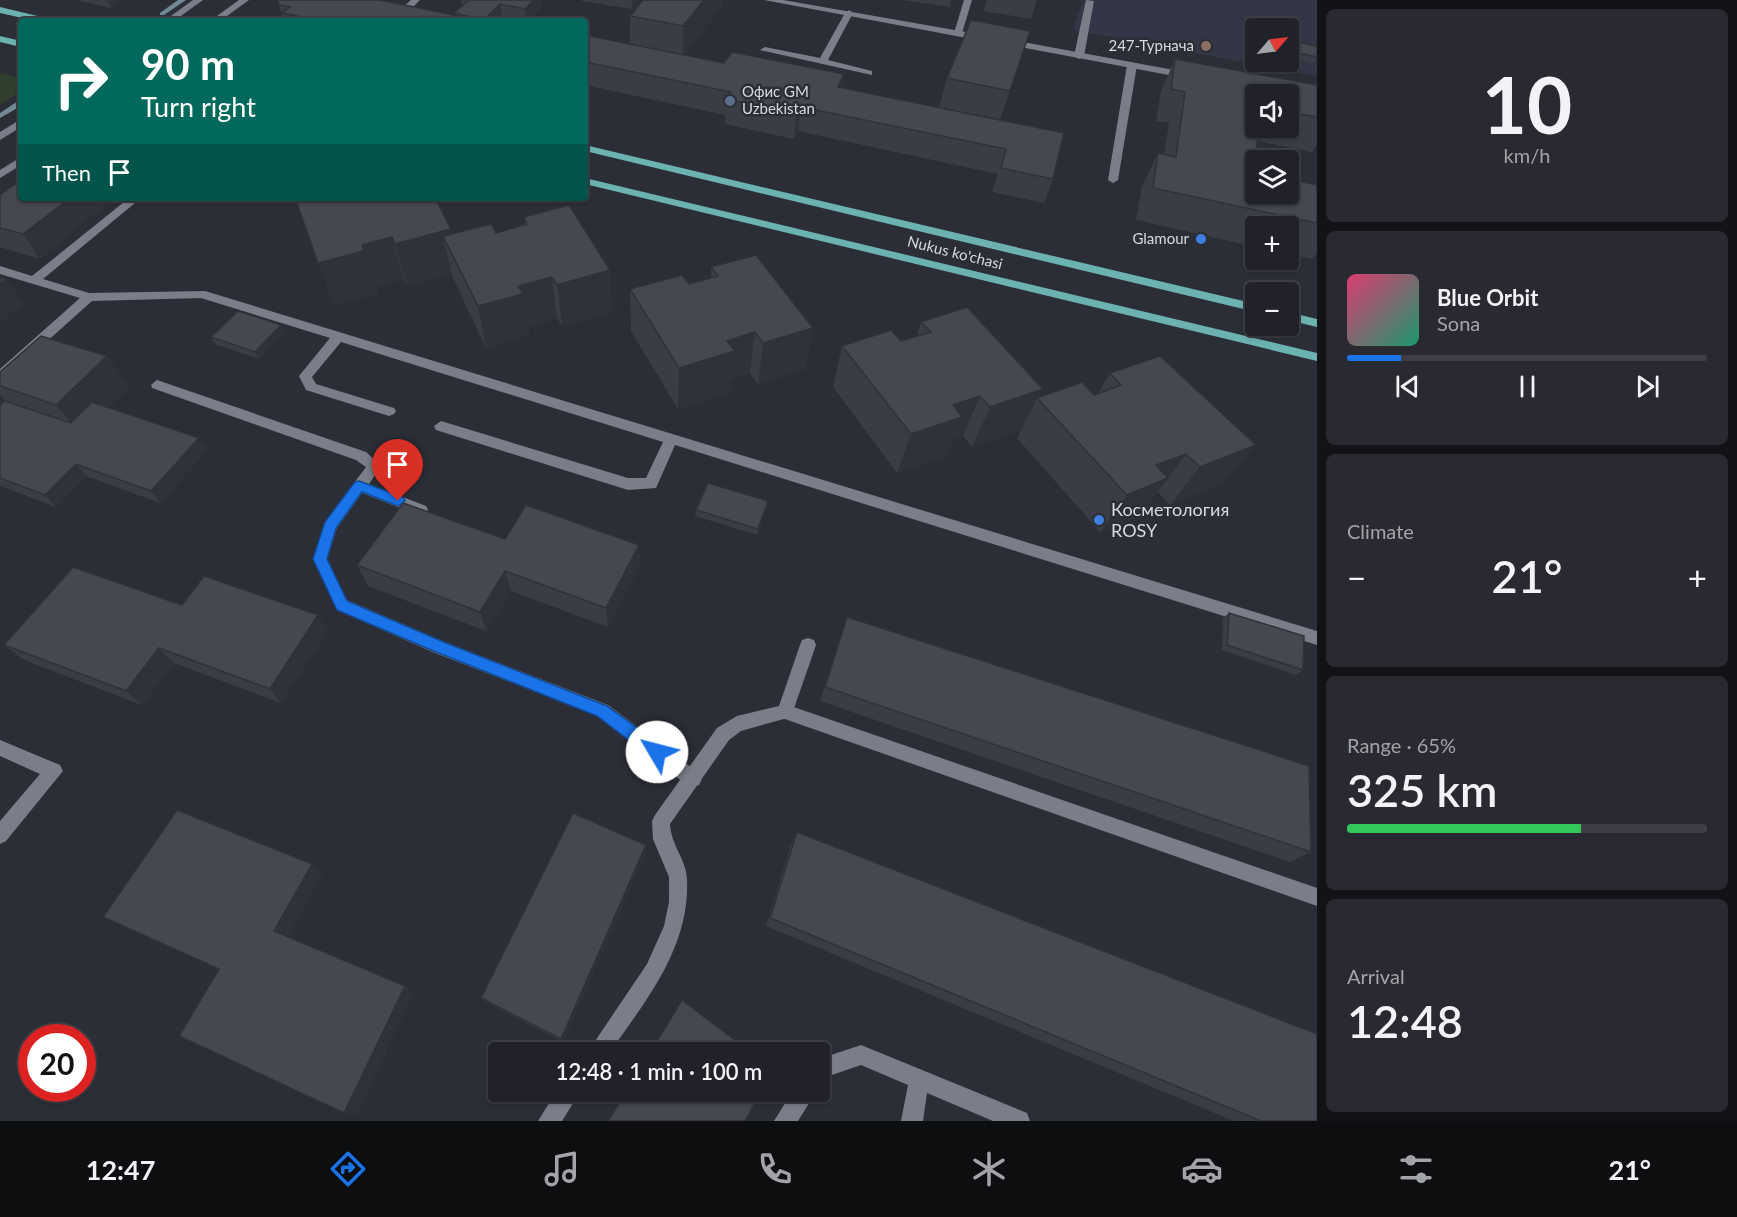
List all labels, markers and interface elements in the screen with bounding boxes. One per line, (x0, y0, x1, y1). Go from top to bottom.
north arrow (1245, 18, 1299, 72)
map controls (1245, 18, 1299, 336)
place label: 247-Турнача (1108, 36, 1194, 54)
text: 90 m (141, 39, 235, 89)
marker: 247-Турнача (1199, 39, 1213, 53)
icon: right (42, 42, 120, 120)
text: 10 (1482, 57, 1572, 151)
place label: Офис GM Uzbekistan (742, 82, 815, 117)
button: sound (1245, 84, 1299, 138)
text: Turn right (141, 90, 256, 123)
marker: Офис GM Uzbekistan (723, 94, 737, 108)
text: km/h (1504, 143, 1550, 167)
button: layers (1245, 150, 1299, 204)
icon: arrive (103, 156, 136, 189)
text: Then (42, 159, 91, 186)
button: + (1245, 216, 1299, 270)
place label: Glamour (1132, 229, 1190, 247)
street label: Nukus ko'chasi (906, 232, 1005, 273)
marker: Glamour (1194, 232, 1208, 246)
button: − (1245, 282, 1299, 336)
text: Blue Orbit (1437, 284, 1538, 311)
text: Sona (1437, 311, 1480, 335)
icon: previous (1391, 370, 1424, 403)
icon: pause (1511, 370, 1544, 403)
icon: next (1631, 370, 1664, 403)
pin (372, 439, 423, 501)
icon: arrive (381, 448, 414, 481)
place label: Косметология ROSY (1111, 498, 1229, 541)
marker: Косметология ROSY (1092, 513, 1106, 527)
text: Climate (1347, 519, 1414, 543)
text: 21° (1492, 549, 1562, 603)
text: − (1347, 557, 1366, 597)
text: + (1688, 557, 1707, 597)
position arrow (625, 720, 689, 784)
text: Range · 65% (1347, 733, 1456, 757)
text: 325 km (1347, 763, 1497, 817)
text: Arrival (1347, 964, 1405, 988)
text: 12:48 (1347, 994, 1463, 1048)
speed limit sign: 20 (18, 1024, 96, 1102)
text: 12:48 · 1 min · 100 m (556, 1058, 762, 1085)
icon: directions (327, 1148, 369, 1190)
icon: music (541, 1148, 583, 1190)
icon: phone (754, 1148, 796, 1190)
icon: climate (968, 1148, 1010, 1190)
icon: car (1181, 1148, 1223, 1190)
icon: filters (1395, 1148, 1437, 1190)
text: 12:47 (86, 1153, 155, 1186)
text: 21° (1609, 1153, 1651, 1186)

